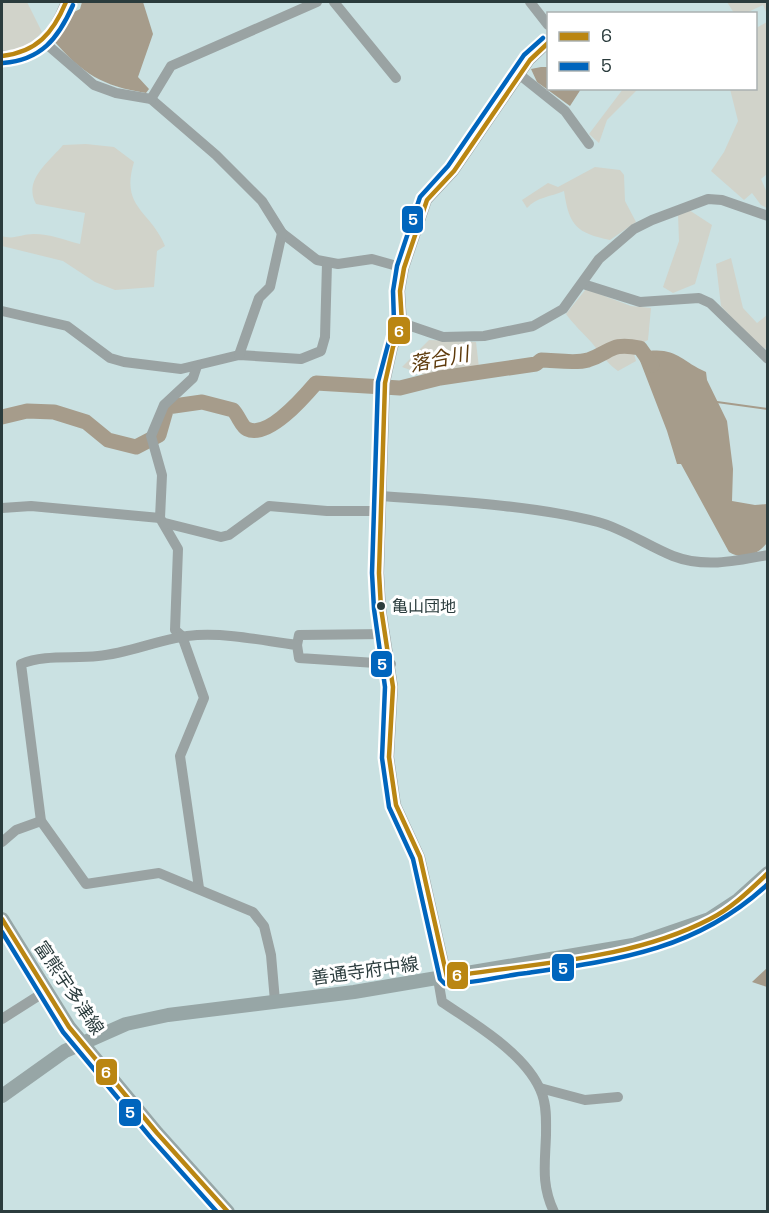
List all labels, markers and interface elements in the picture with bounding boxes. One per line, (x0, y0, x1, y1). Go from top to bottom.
legend (547, 12, 757, 90)
text: 6 (601, 24, 612, 47)
text: 5 (601, 54, 612, 77)
line badge: 5 (401, 205, 424, 234)
text: 5 (408, 209, 418, 230)
line badge: 6 (387, 316, 411, 345)
text: 6 (394, 321, 404, 342)
water label: 落合川 (407, 340, 473, 377)
place label: 亀山団地 (392, 596, 456, 617)
marker: 亀山団地 (375, 600, 387, 612)
line badge: 5 (370, 650, 393, 678)
text: 5 (377, 654, 387, 675)
street label: 富熊宇多津線 (30, 937, 109, 1039)
street label: 善通寺府中線 (310, 952, 420, 989)
line badge: 5 (551, 953, 575, 982)
text: 5 (558, 958, 568, 979)
line badge: 6 (446, 961, 469, 990)
text: 6 (452, 965, 462, 986)
line badge: 6 (95, 1058, 118, 1086)
text: 6 (101, 1062, 111, 1083)
line badge: 5 (118, 1098, 142, 1127)
text: 5 (125, 1102, 135, 1123)

